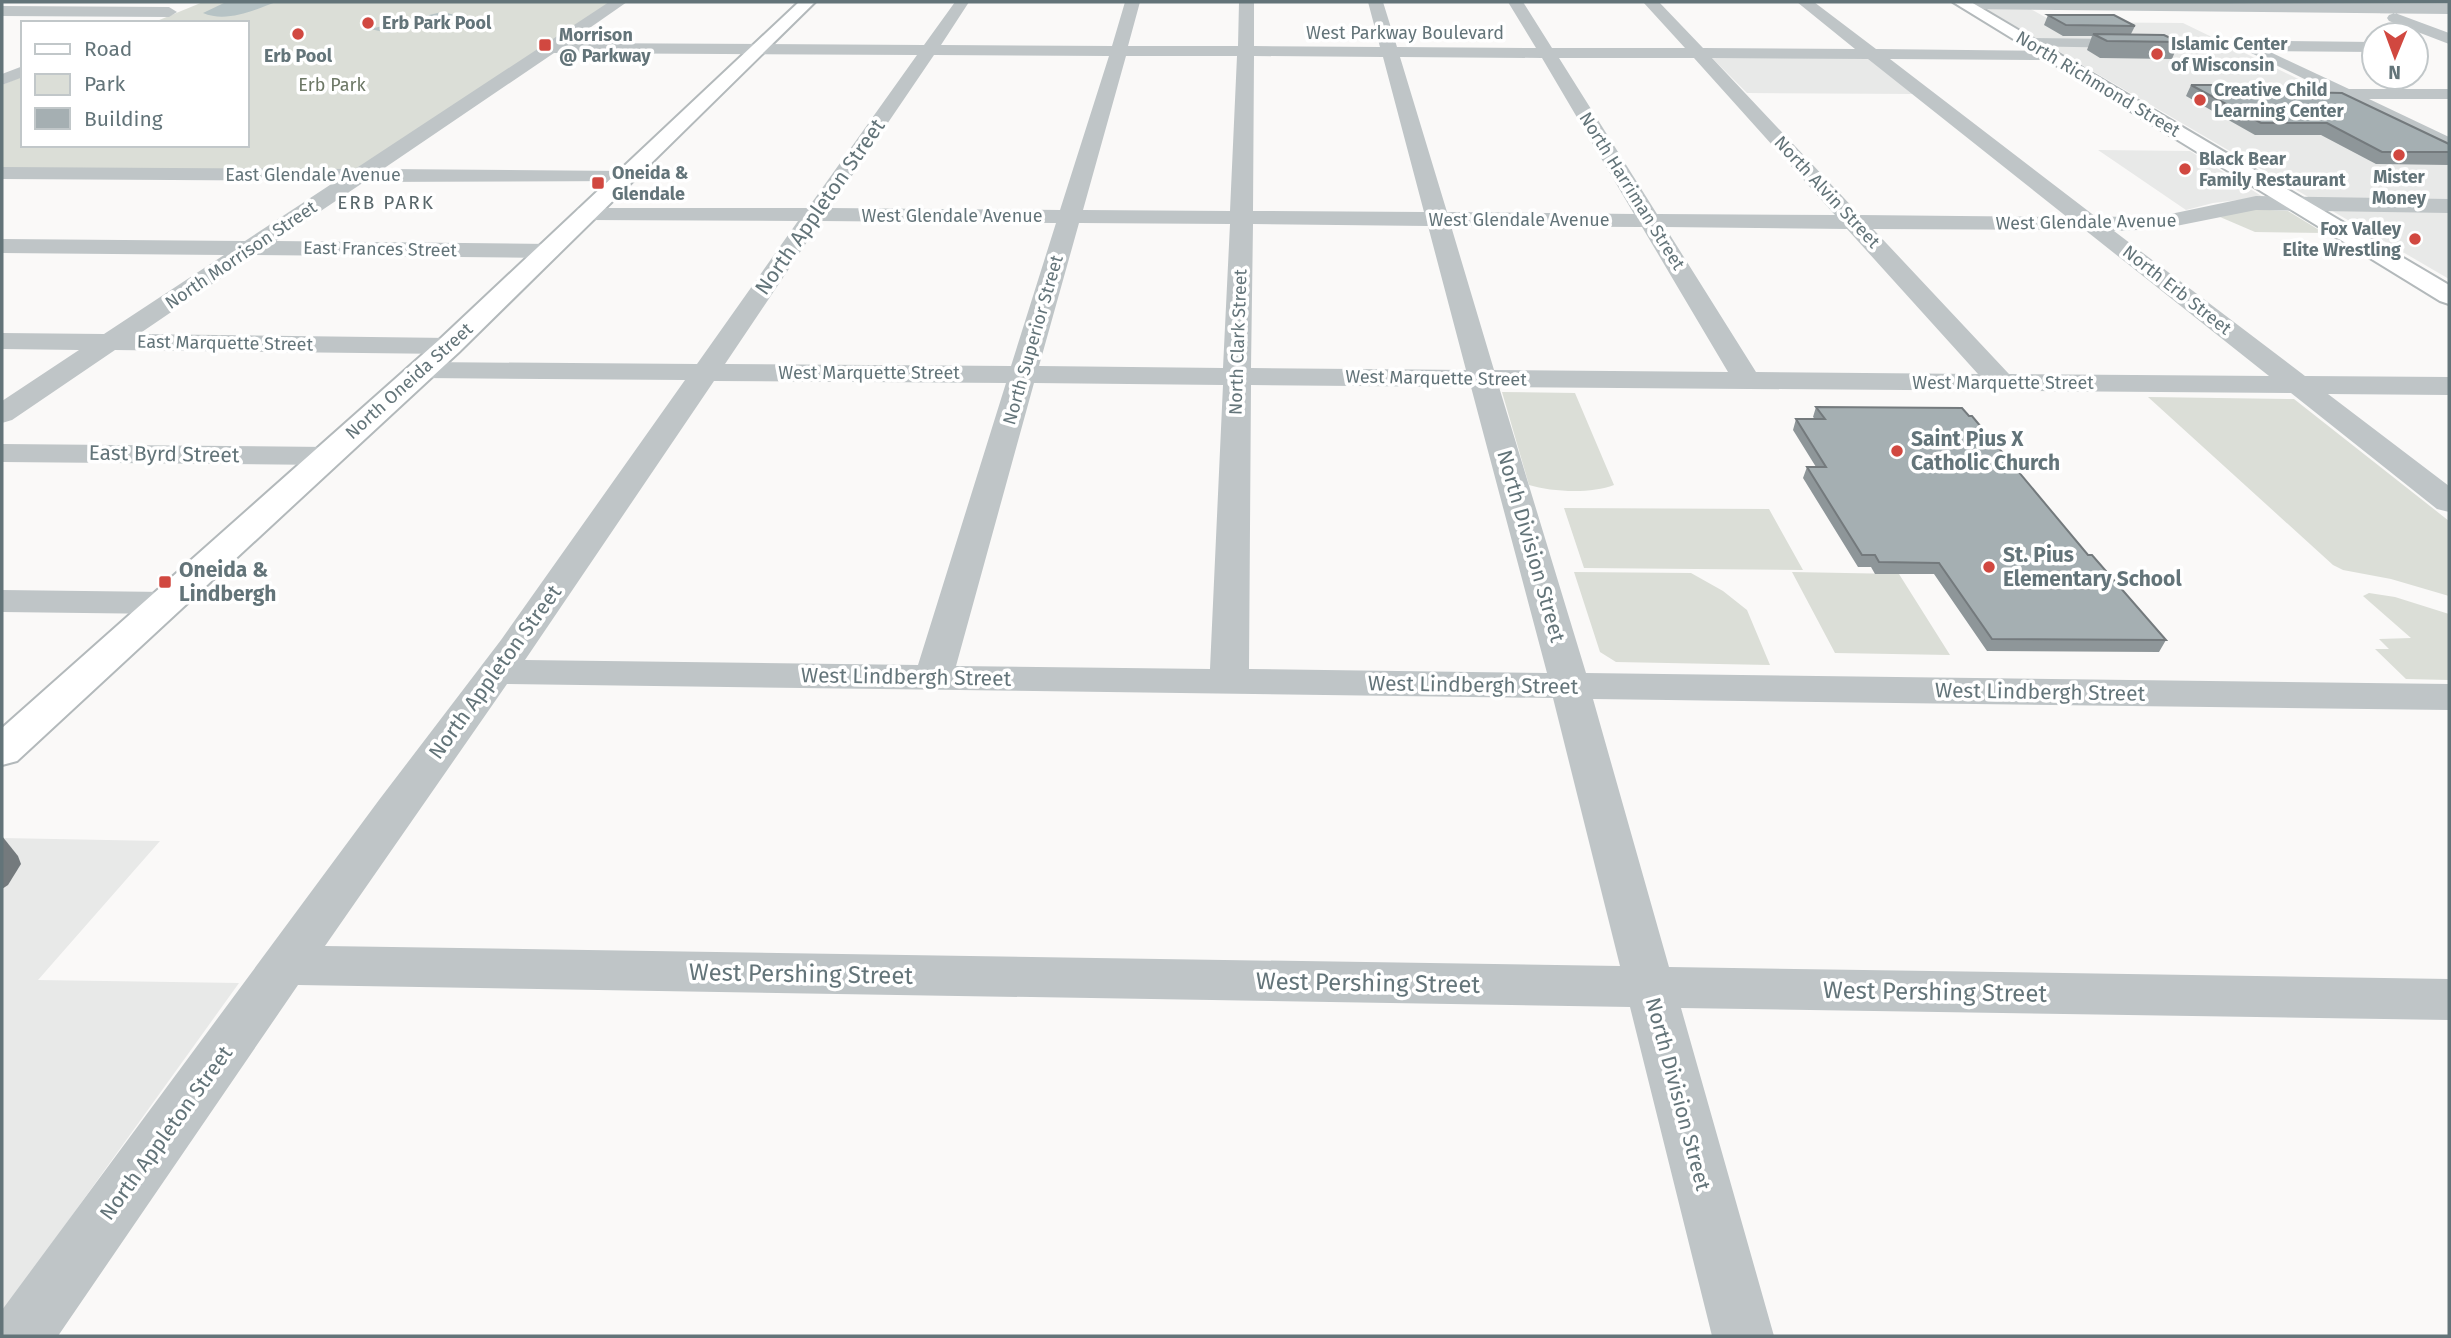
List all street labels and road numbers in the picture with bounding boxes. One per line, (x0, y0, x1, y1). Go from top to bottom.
street label: West Parkway Boulevard (1306, 22, 1504, 44)
street label: North Richmond Street (2012, 26, 2184, 142)
street label: North Harriman Street (1574, 108, 1690, 274)
street label: North Appleton Street (749, 114, 891, 300)
street label: North Alvin Street (1769, 131, 1885, 253)
street label: East Glendale Avenue (225, 164, 401, 186)
street label: North Morrison Street (161, 196, 321, 314)
street label: West Glendale Avenue (862, 205, 1042, 227)
street label: West Glendale Avenue (1429, 209, 1609, 231)
street label: West Glendale Avenue (1995, 209, 2177, 235)
street label: East Frances Street (303, 237, 457, 261)
street label: North Erb Street (2118, 241, 2236, 340)
street label: North Superior Street (998, 252, 1068, 427)
street label: North Clark Street (1224, 268, 1252, 415)
street label: North Oneida Street (341, 318, 478, 444)
street label: East Marquette Street (137, 330, 314, 356)
street label: West Marquette Street (778, 362, 960, 384)
street label: West Marquette Street (1345, 365, 1527, 391)
street label: West Marquette Street (1912, 372, 2094, 394)
street label: East Byrd Street (88, 440, 240, 468)
street label: North Division Street (1491, 447, 1571, 645)
street label: North Appleton Street (423, 579, 567, 764)
street label: West Lindbergh Street (801, 662, 1012, 692)
street label: West Lindbergh Street (1368, 670, 1579, 700)
street label: West Lindbergh Street (1935, 677, 2146, 707)
street label: West Pershing Street (689, 958, 914, 990)
street label: West Pershing Street (1256, 967, 1481, 999)
street label: West Pershing Street (1823, 976, 2048, 1008)
street label: North Division Street (1640, 995, 1716, 1194)
street label: North Appleton Street (94, 1040, 238, 1225)

